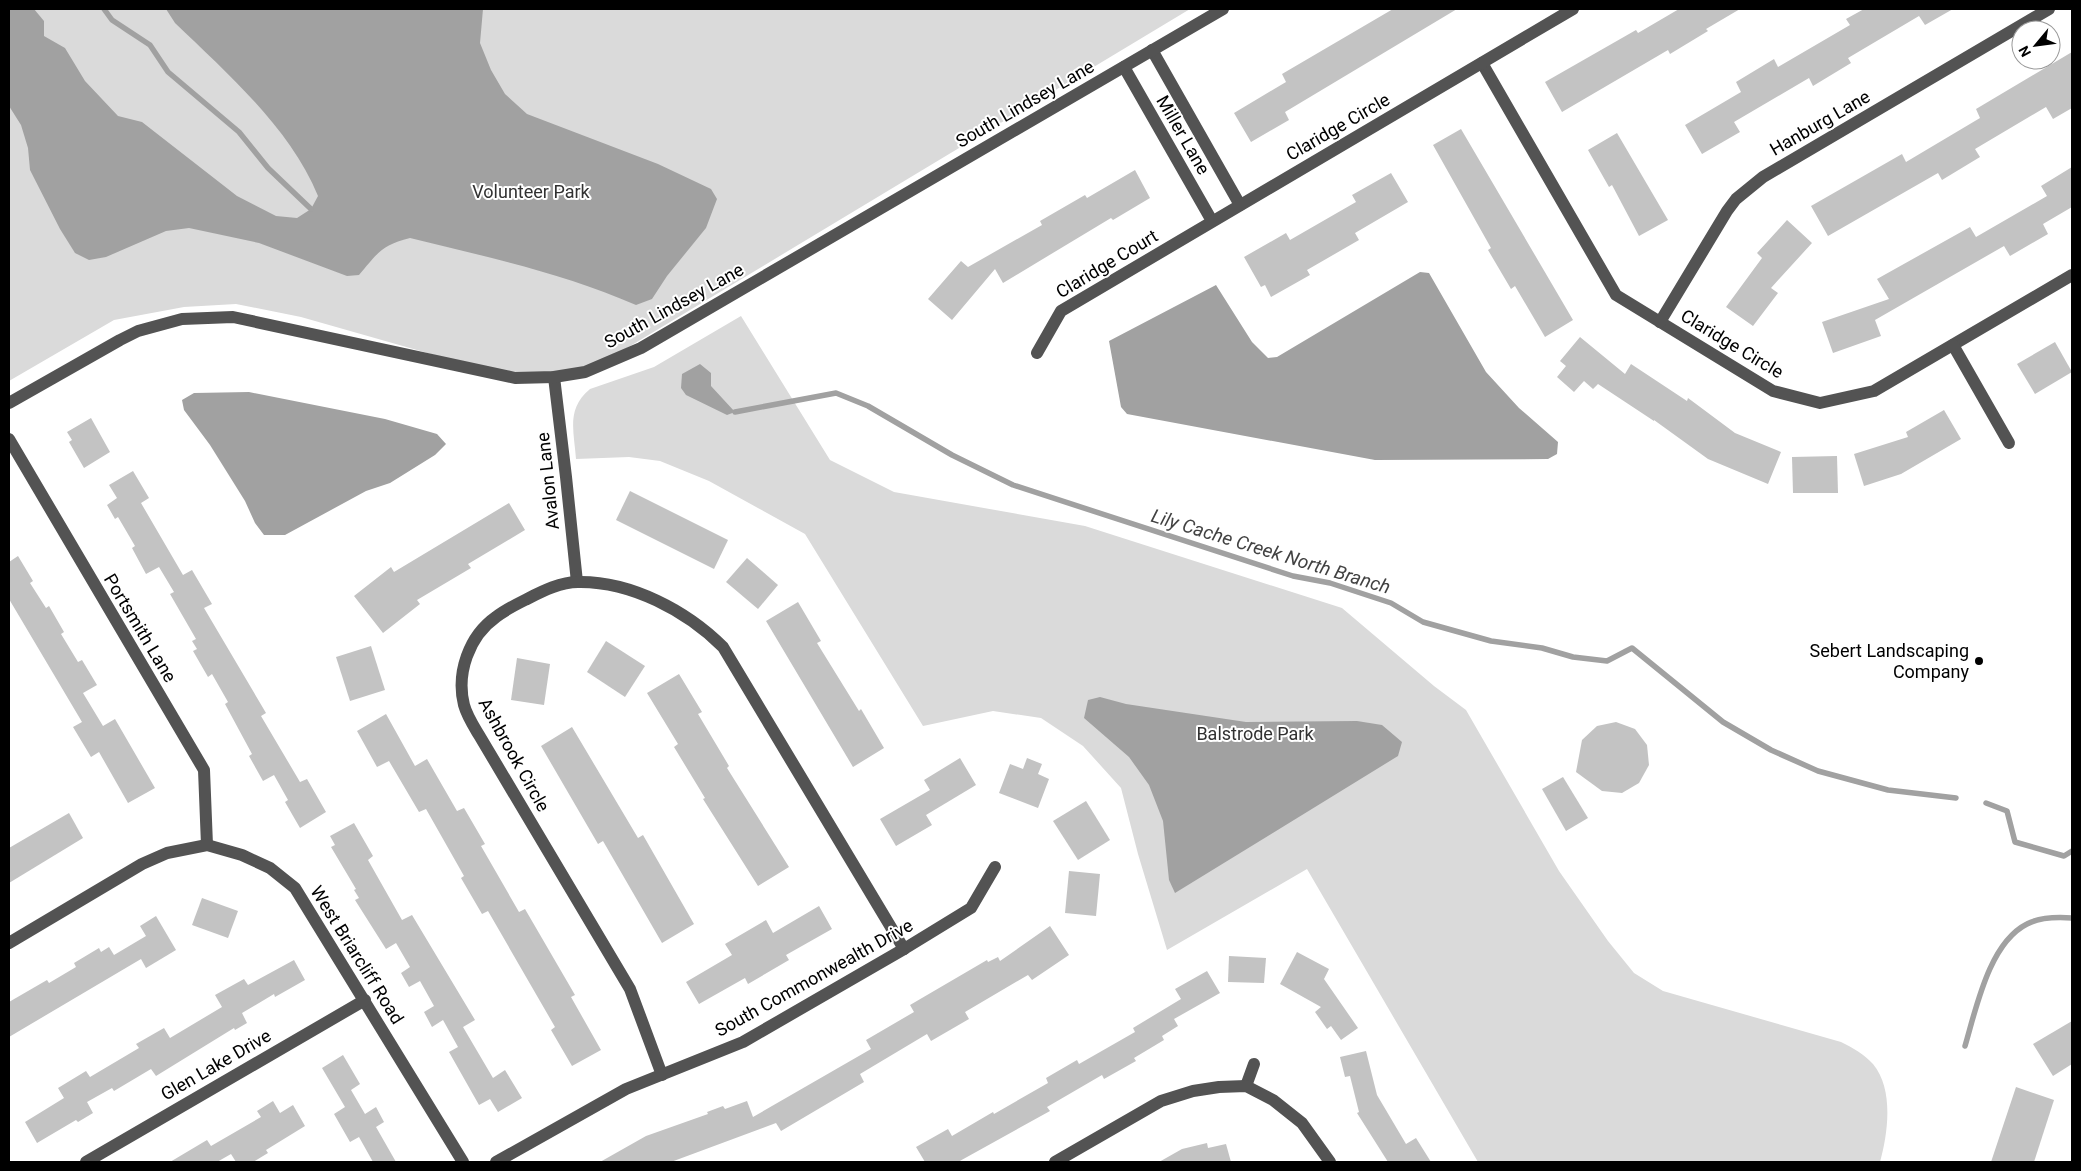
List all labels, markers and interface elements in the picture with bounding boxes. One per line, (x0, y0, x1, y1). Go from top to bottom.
north arrow (2011, 20, 2061, 70)
text: N (2015, 43, 2034, 60)
street label: South Lindsey Lane (952, 55, 1098, 152)
street label: Hanburg Lane (1766, 85, 1874, 160)
street label: Claridge Circle (1282, 88, 1393, 165)
street label: Miller Lane (1152, 91, 1215, 178)
park label: Volunteer Park (472, 181, 591, 202)
street label: Claridge Court (1052, 225, 1162, 302)
street label: South Lindsey Lane (600, 259, 747, 353)
street label: Claridge Circle (1677, 305, 1787, 382)
street label: Avalon Lane (532, 431, 563, 531)
water label: Lily Cache Creek North Branch (1149, 504, 1393, 599)
street label: Portsmith Lane (100, 570, 181, 686)
place label: Sebert Landscaping Company (1810, 640, 1969, 682)
marker: Sebert Landscaping Company (1973, 655, 1985, 667)
street label: Ashbrook Circle (475, 694, 554, 815)
park label: Balstrode Park (1196, 723, 1314, 744)
street label: West Briarcliff Road (306, 882, 408, 1028)
street label: South Commonwealth Drive (711, 914, 916, 1041)
street label: Glen Lake Drive (157, 1025, 274, 1105)

